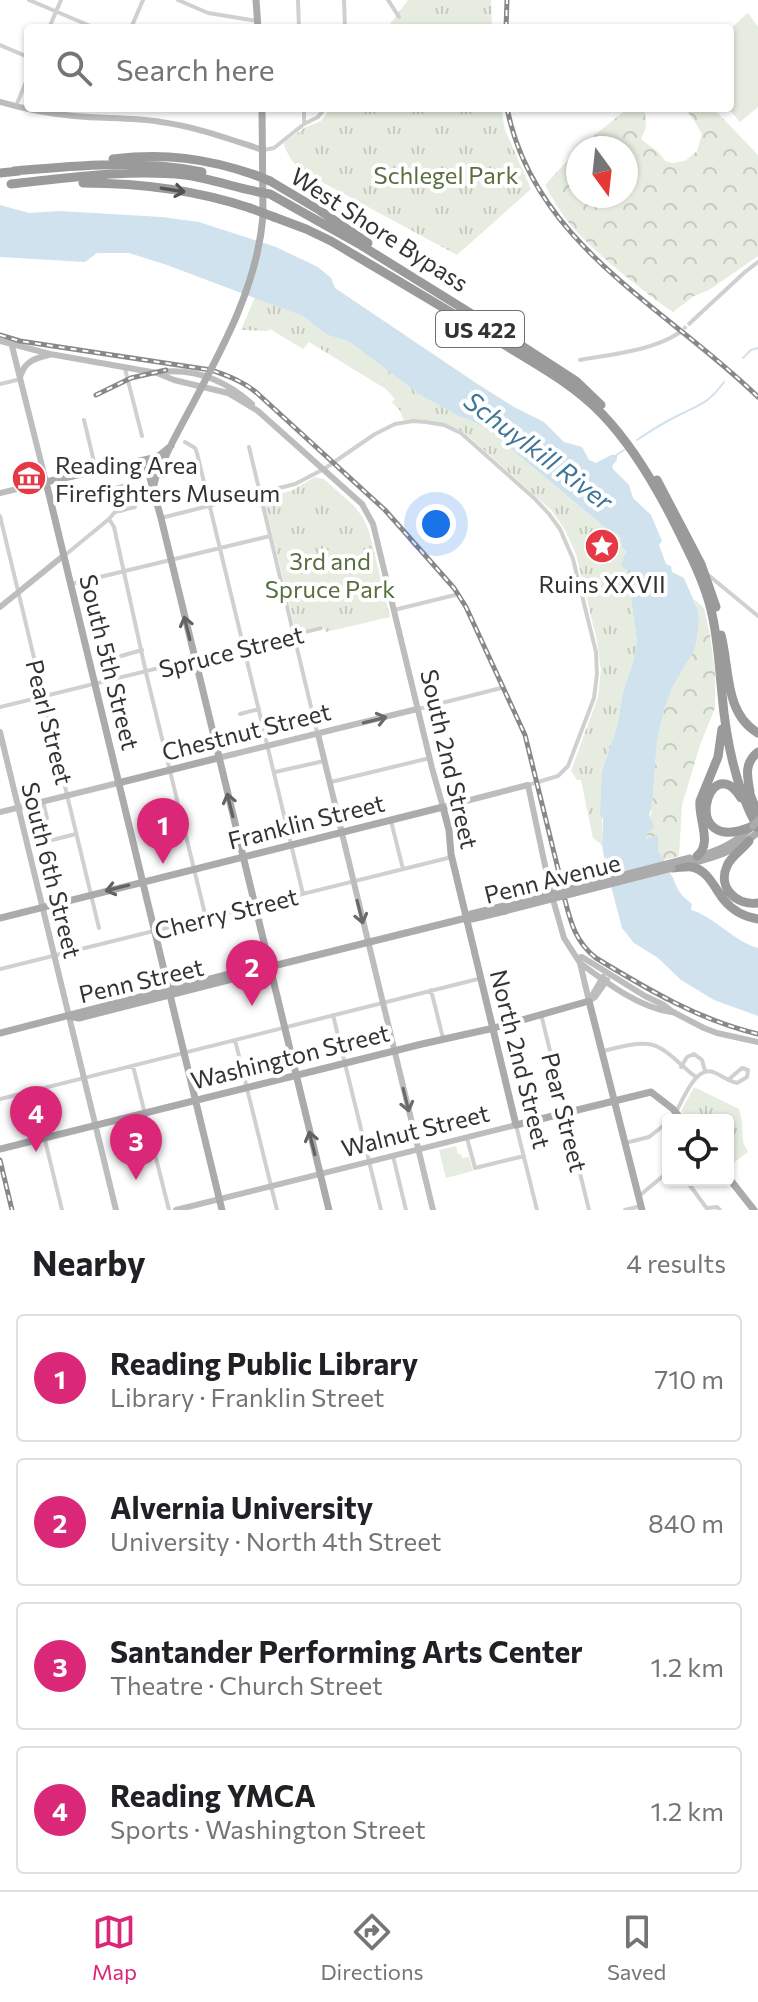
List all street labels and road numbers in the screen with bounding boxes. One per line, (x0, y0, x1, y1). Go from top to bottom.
street label: West Shore Bypass (286, 161, 474, 297)
road number: US 422 (436, 311, 524, 347)
street label: South 5th Street (74, 571, 146, 753)
street label: Spruce Street (156, 619, 307, 683)
street label: Pearl Street (20, 656, 80, 788)
street label: South 2nd Street (415, 666, 485, 852)
street label: Chestnut Street (159, 696, 334, 766)
street label: South 6th Street (16, 779, 88, 961)
street label: Franklin Street (225, 787, 388, 854)
street label: Penn Avenue (481, 847, 623, 909)
street label: Cherry Street (151, 881, 301, 945)
street label: Penn Street (76, 952, 206, 1008)
street label: North 2nd Street (485, 966, 557, 1152)
street label: Washington Street (188, 1017, 392, 1095)
street label: Pear Street (536, 1049, 594, 1175)
street label: Walnut Street (338, 1098, 492, 1162)

